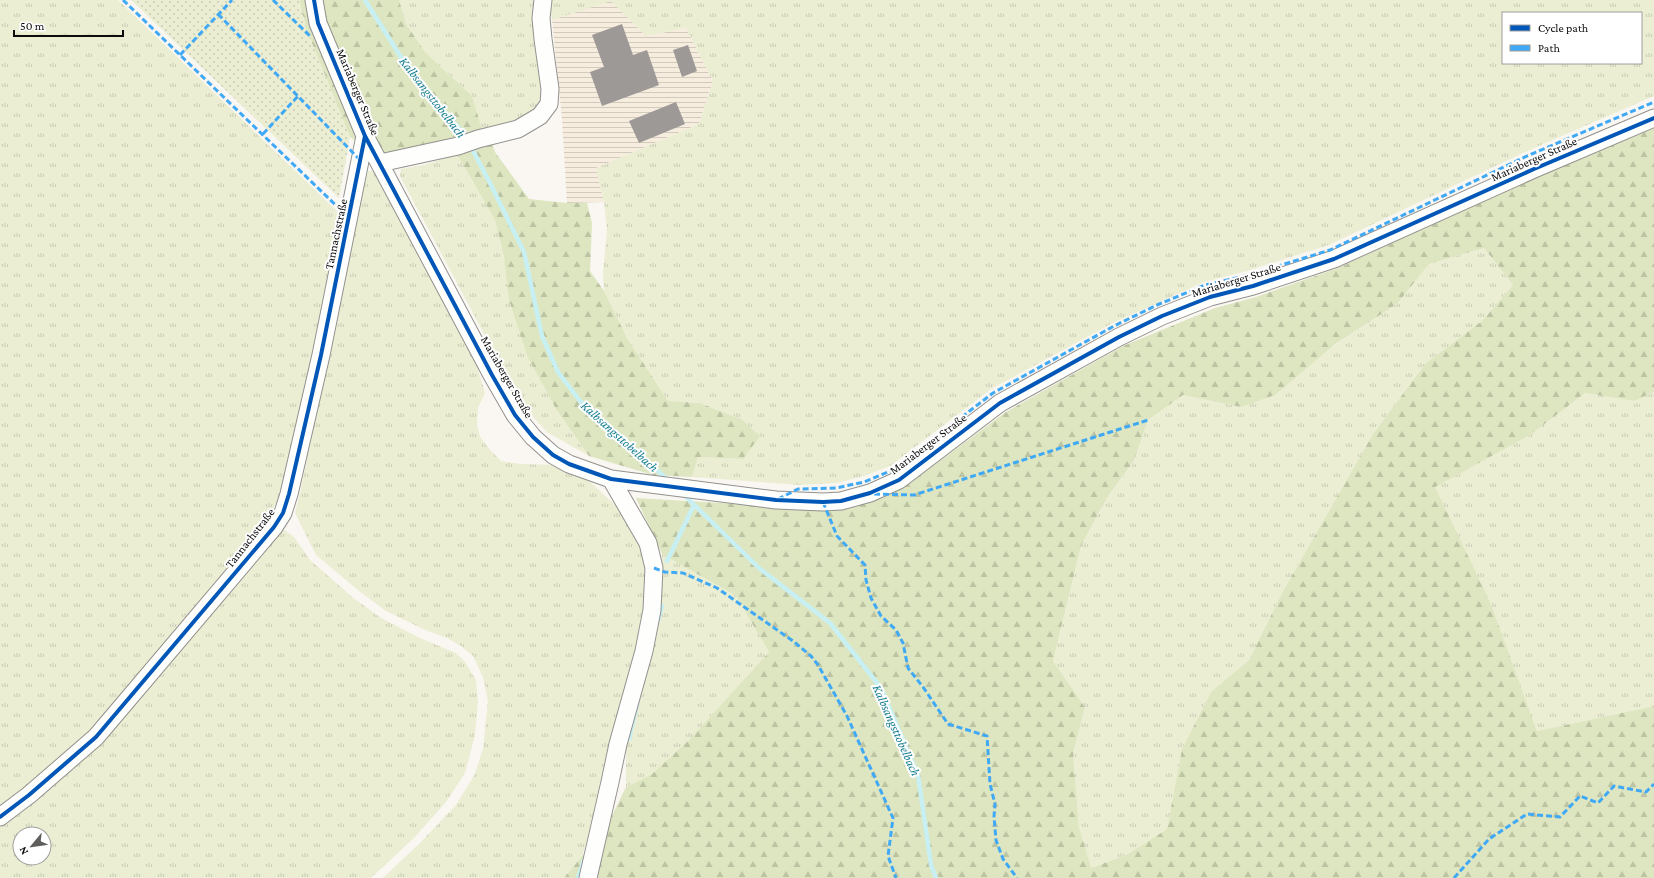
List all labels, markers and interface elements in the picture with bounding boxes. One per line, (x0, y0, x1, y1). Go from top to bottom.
scale bar (14, 12, 123, 38)
legend (1502, 12, 1642, 64)
text: 50 m (20, 19, 45, 33)
text: Cycle path (1538, 21, 1589, 35)
text: Path (1538, 41, 1560, 55)
street label: Mariaberger Straße (333, 47, 383, 137)
water label: Kalbsangsttobelbach (396, 54, 469, 141)
street label: Mariaberger Straße (1489, 134, 1579, 184)
street label: Tannachstraße (322, 197, 350, 271)
street label: Mariaberger Straße (1190, 260, 1282, 300)
street label: Mariaberger Straße (478, 333, 536, 421)
water label: Kalbsangsttobelbach (578, 398, 661, 475)
street label: Mariaberger Straße (887, 411, 969, 477)
street label: Tannachstraße (222, 505, 278, 571)
water label: Kalbsangsttobelbach (870, 682, 923, 778)
north arrow (12, 826, 52, 866)
text: N (16, 844, 30, 857)

